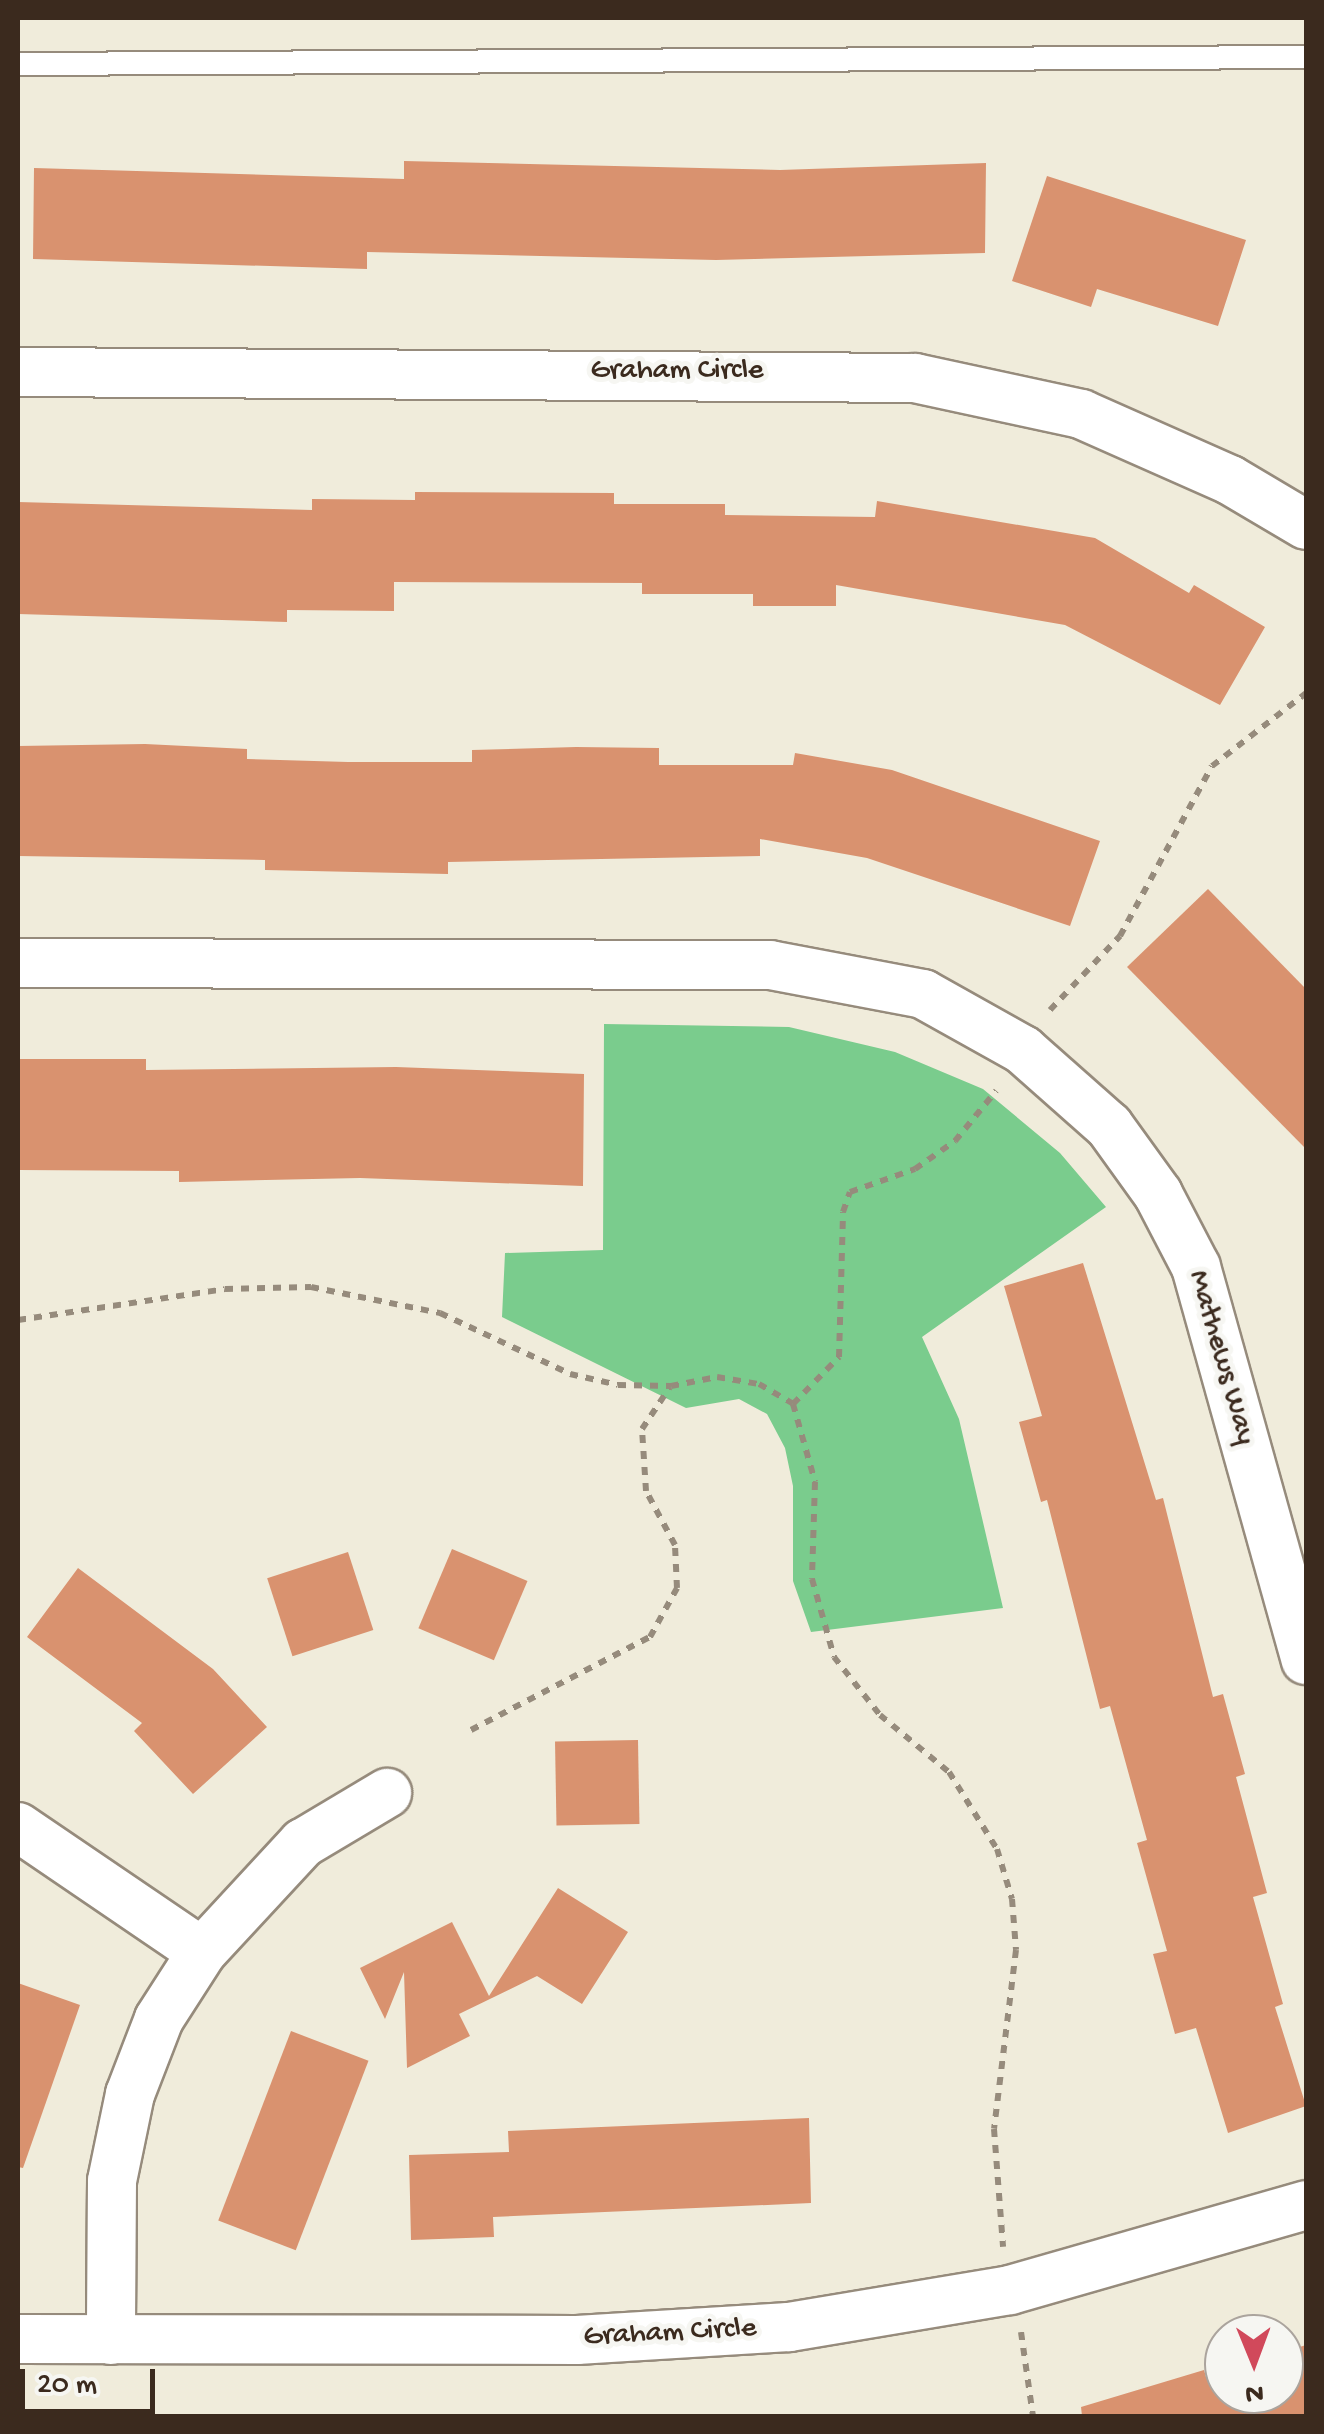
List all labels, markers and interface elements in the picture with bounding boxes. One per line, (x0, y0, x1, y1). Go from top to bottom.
street label: Graham Circle (590, 354, 764, 390)
street label: Mathews Way (1178, 1267, 1262, 1449)
street label: Graham Circle (583, 2311, 757, 2357)
north arrow (1204, 2314, 1304, 2414)
scale bar (25, 2349, 160, 2411)
text: 20 m (37, 2369, 97, 2404)
text: N (1245, 2376, 1264, 2409)

